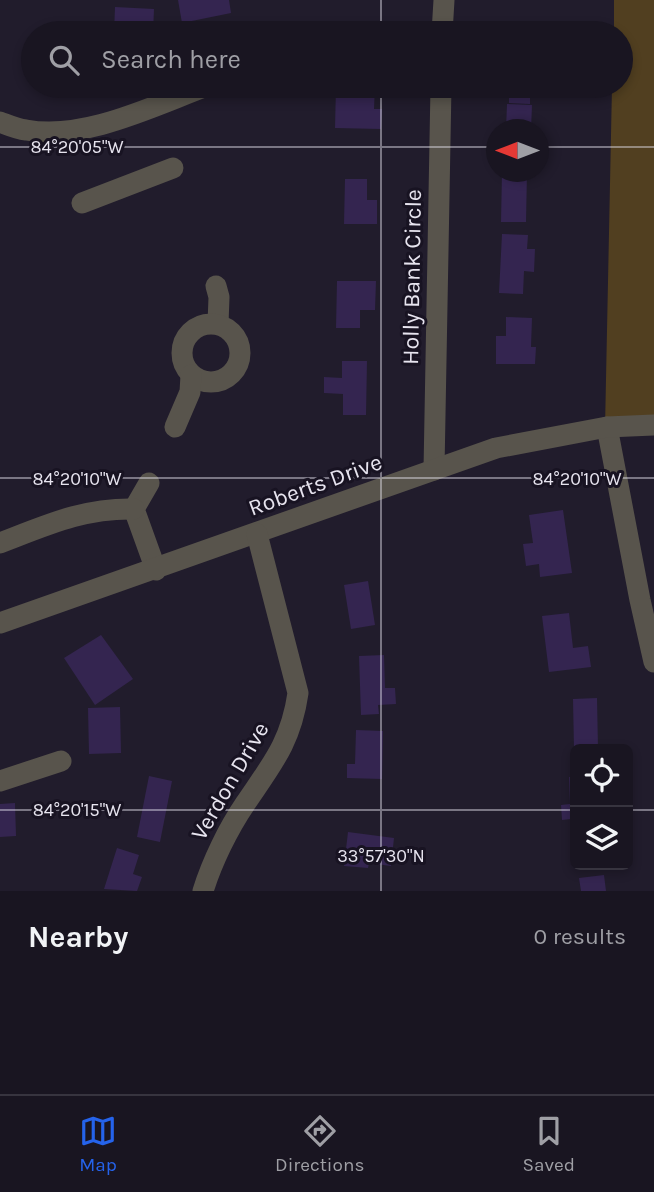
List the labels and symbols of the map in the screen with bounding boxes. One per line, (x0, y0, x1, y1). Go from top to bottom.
north arrow (486, 119, 549, 182)
text: 84°20'05"W (30, 136, 124, 158)
street label: Holly Bank Circle (397, 189, 427, 365)
street label: Roberts Drive (244, 448, 386, 522)
text: 84°20'10"W (32, 468, 122, 490)
text: 84°20'10"W (532, 468, 622, 490)
street label: Verdon Drive (185, 717, 275, 845)
text: 84°20'15"W (33, 799, 121, 821)
text: 33°57'30"N (337, 845, 425, 867)

